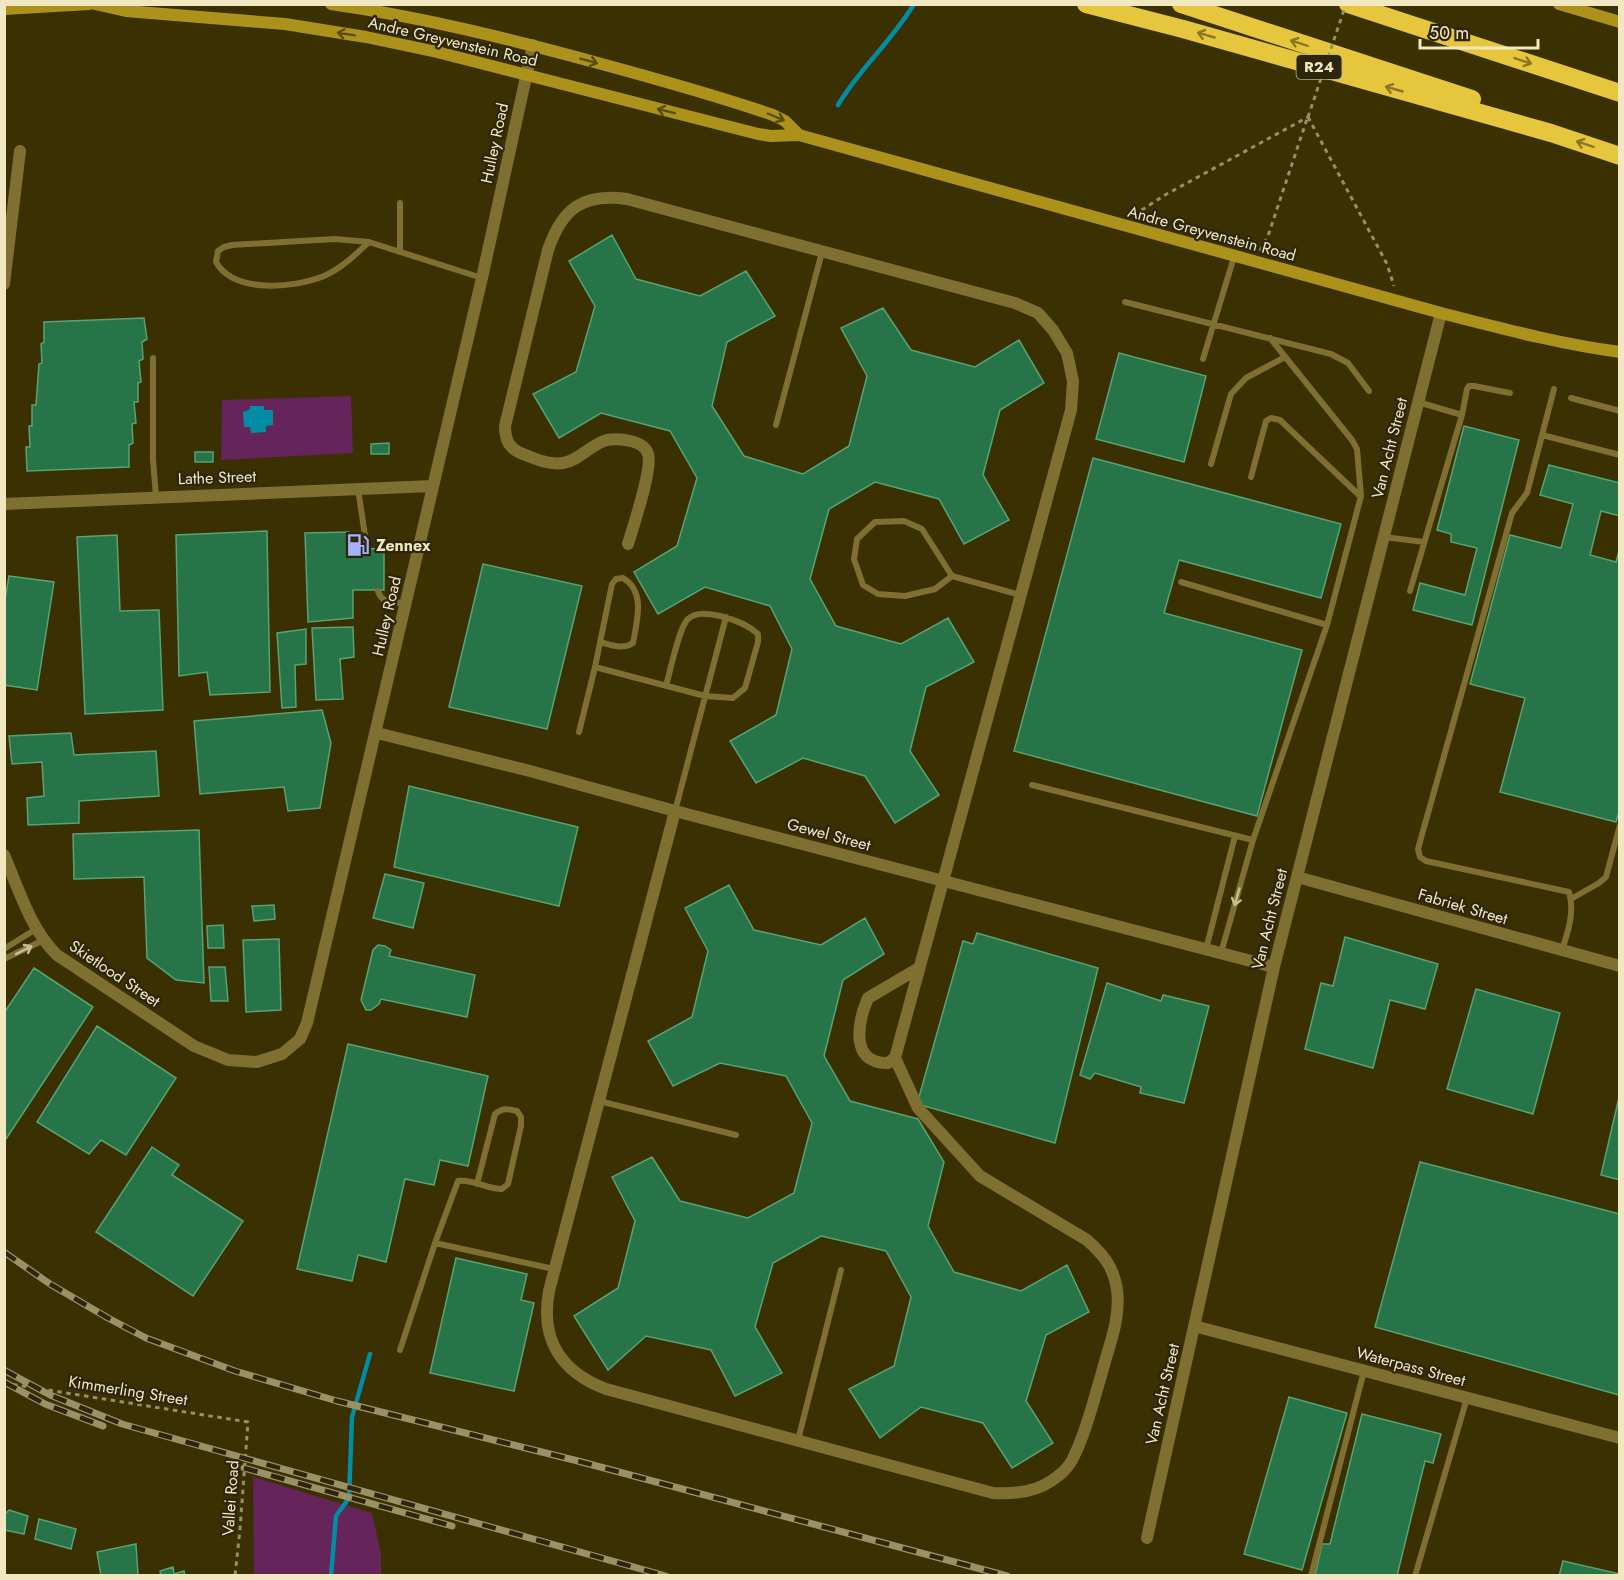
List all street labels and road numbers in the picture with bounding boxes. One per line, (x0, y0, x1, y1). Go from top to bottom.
street label: Andre Greyvenstein Road (366, 11, 540, 72)
road number: R24 (1296, 55, 1342, 79)
street label: Hulley Road (475, 101, 514, 185)
street label: Andre Greyvenstein Road (1125, 200, 1299, 267)
street label: Van Acht Street (1366, 395, 1413, 501)
street label: Lathe Street (177, 465, 257, 490)
street label: Hulley Road (366, 574, 407, 658)
street label: Gewel Street (784, 812, 874, 857)
street label: Van Acht Street (1246, 866, 1293, 972)
street label: Fabriek Street (1415, 883, 1511, 930)
street label: Skietlood Street (65, 934, 165, 1012)
street label: Van Acht Street (1140, 1341, 1185, 1447)
street label: Waterpass Street (1354, 1341, 1468, 1392)
street label: Kimmerling Street (67, 1370, 189, 1411)
street label: Vallei Road (216, 1459, 245, 1537)

